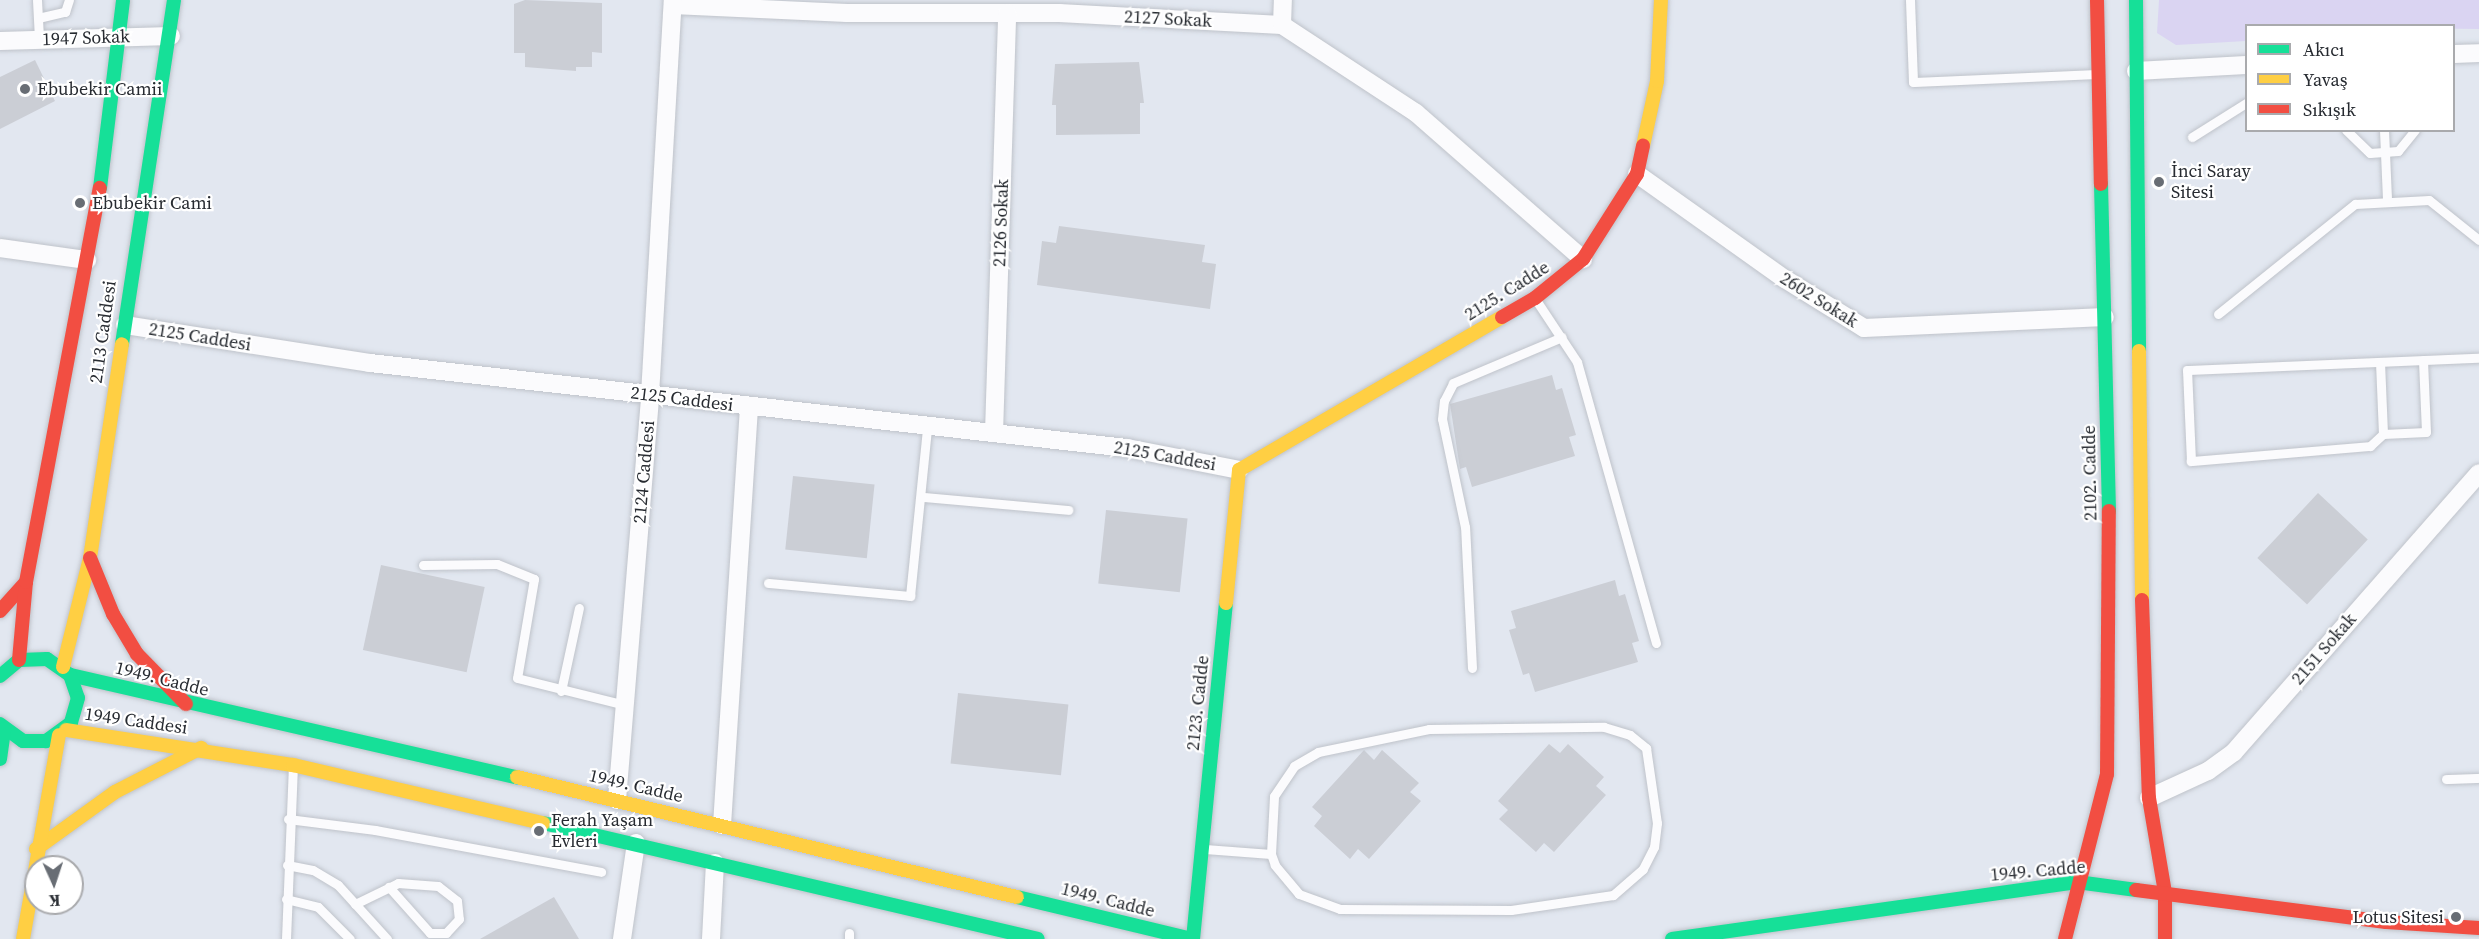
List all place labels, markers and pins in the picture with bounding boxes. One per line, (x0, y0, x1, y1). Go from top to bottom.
place label: Ebubekir Camii (37, 78, 162, 100)
marker: Ebubekir Camii (18, 82, 32, 96)
place label: İnci Saray Sitesi (2171, 161, 2251, 204)
marker: İnci Saray Sitesi (2152, 175, 2166, 189)
place label: Ebubekir Cami (92, 192, 212, 214)
marker: Ebubekir Cami (73, 196, 87, 210)
place label: Ferah Yaşam Evleri (551, 810, 654, 852)
marker: Ferah Yaşam Evleri (532, 824, 546, 838)
place label: Lotus Sitesi (2352, 906, 2444, 928)
marker: Lotus Sitesi (2449, 910, 2463, 924)

